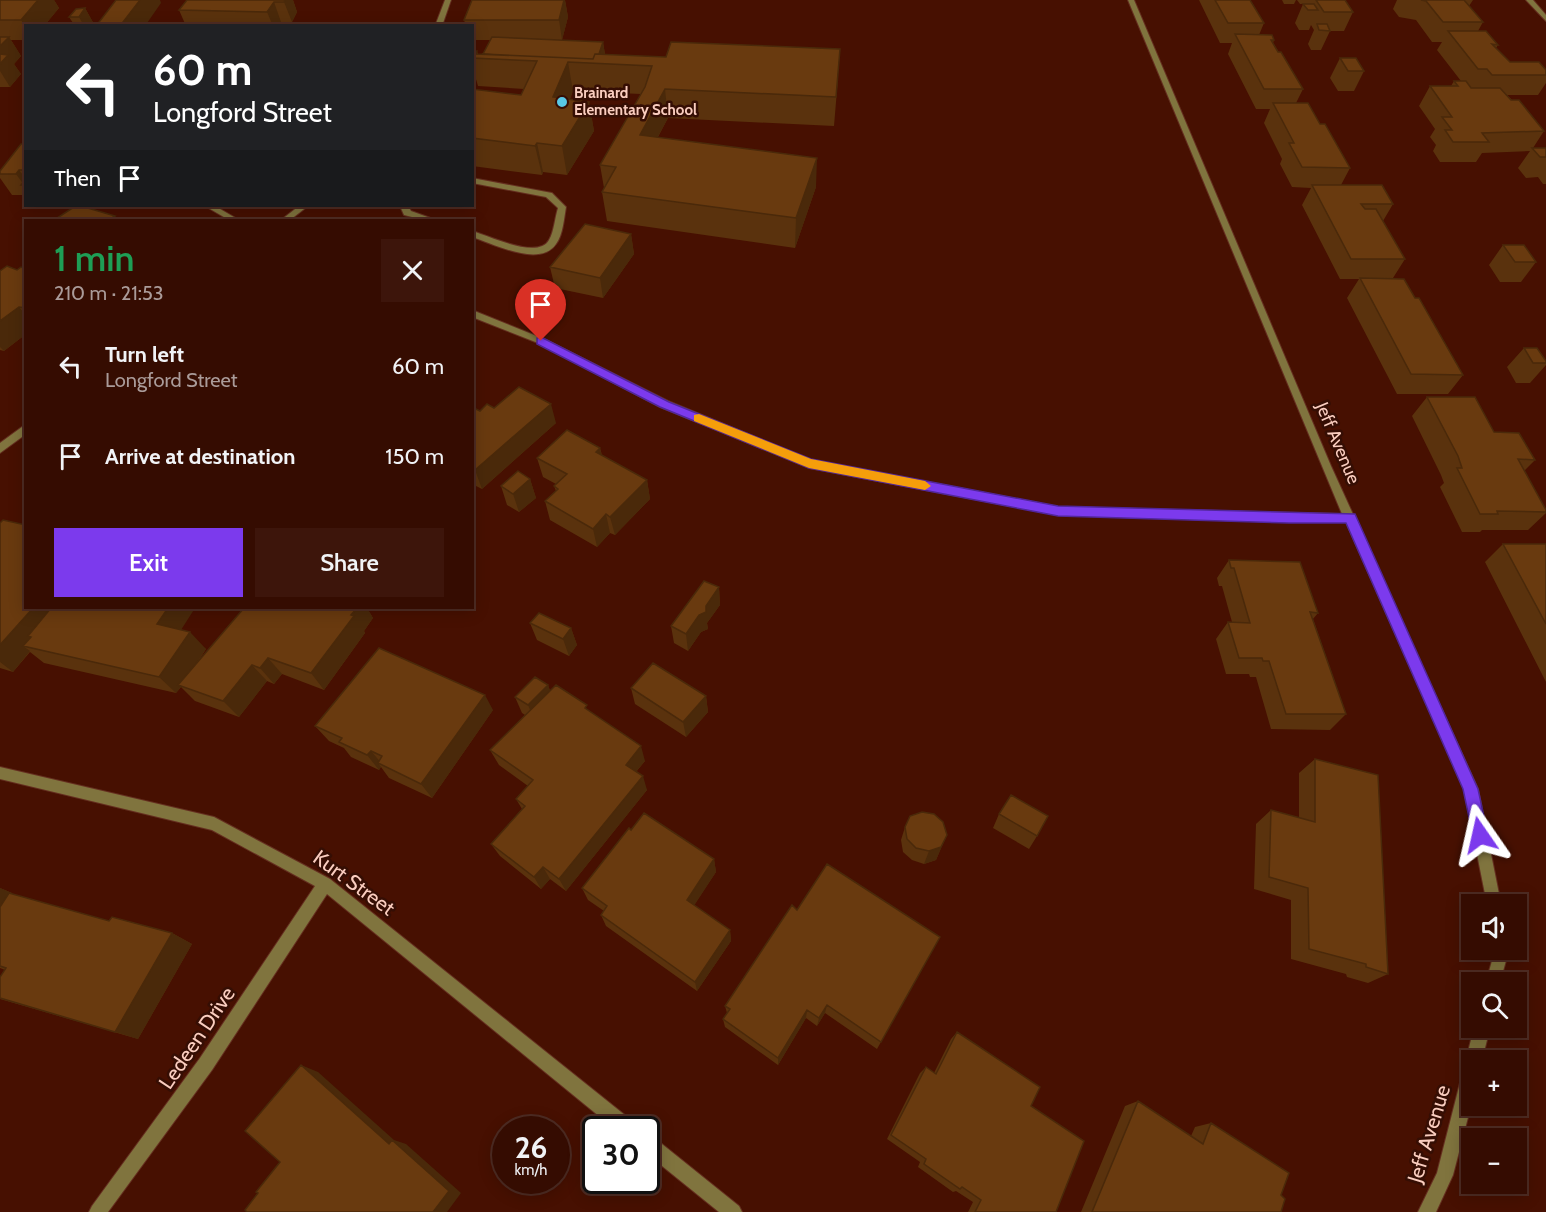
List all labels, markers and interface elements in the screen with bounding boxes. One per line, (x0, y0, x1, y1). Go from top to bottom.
text: 60 m (153, 44, 252, 96)
icon: left (54, 48, 132, 126)
place label: Brainard Elementary School (574, 84, 697, 119)
marker: Brainard Elementary School (555, 95, 569, 109)
text: Longford Street (153, 96, 332, 129)
icon: arrive (113, 162, 146, 195)
text: Then (54, 165, 101, 192)
text: 1 min (54, 236, 134, 280)
button: close (381, 239, 444, 302)
pin (515, 279, 566, 341)
text: 210 m · 21:53 (54, 281, 164, 305)
icon: arrive (524, 288, 557, 321)
text: Turn left (105, 341, 184, 368)
icon: left (54, 350, 87, 383)
text: 60 m (392, 353, 444, 380)
text: Longford Street (105, 368, 237, 392)
street label: Jeff Avenue (1311, 398, 1365, 487)
icon: arrive (54, 440, 87, 473)
text: Arrive at destination (105, 443, 295, 470)
text: 150 m (385, 443, 444, 470)
button: Exit (54, 528, 243, 597)
button: Share (255, 528, 444, 597)
position arrow (1448, 803, 1512, 867)
street label: Kurt Street (309, 845, 400, 921)
map controls (1461, 894, 1527, 1194)
button: sound (1461, 894, 1527, 960)
button: search (1461, 972, 1527, 1038)
street label: Ledeen Drive (153, 982, 240, 1094)
button: + (1461, 1050, 1527, 1116)
street label: Jeff Avenue (1402, 1082, 1455, 1187)
speed limit sign: 30 (582, 1116, 660, 1194)
button: − (1461, 1128, 1527, 1194)
text: 26 (515, 1129, 547, 1166)
text: km/h (515, 1161, 547, 1179)

